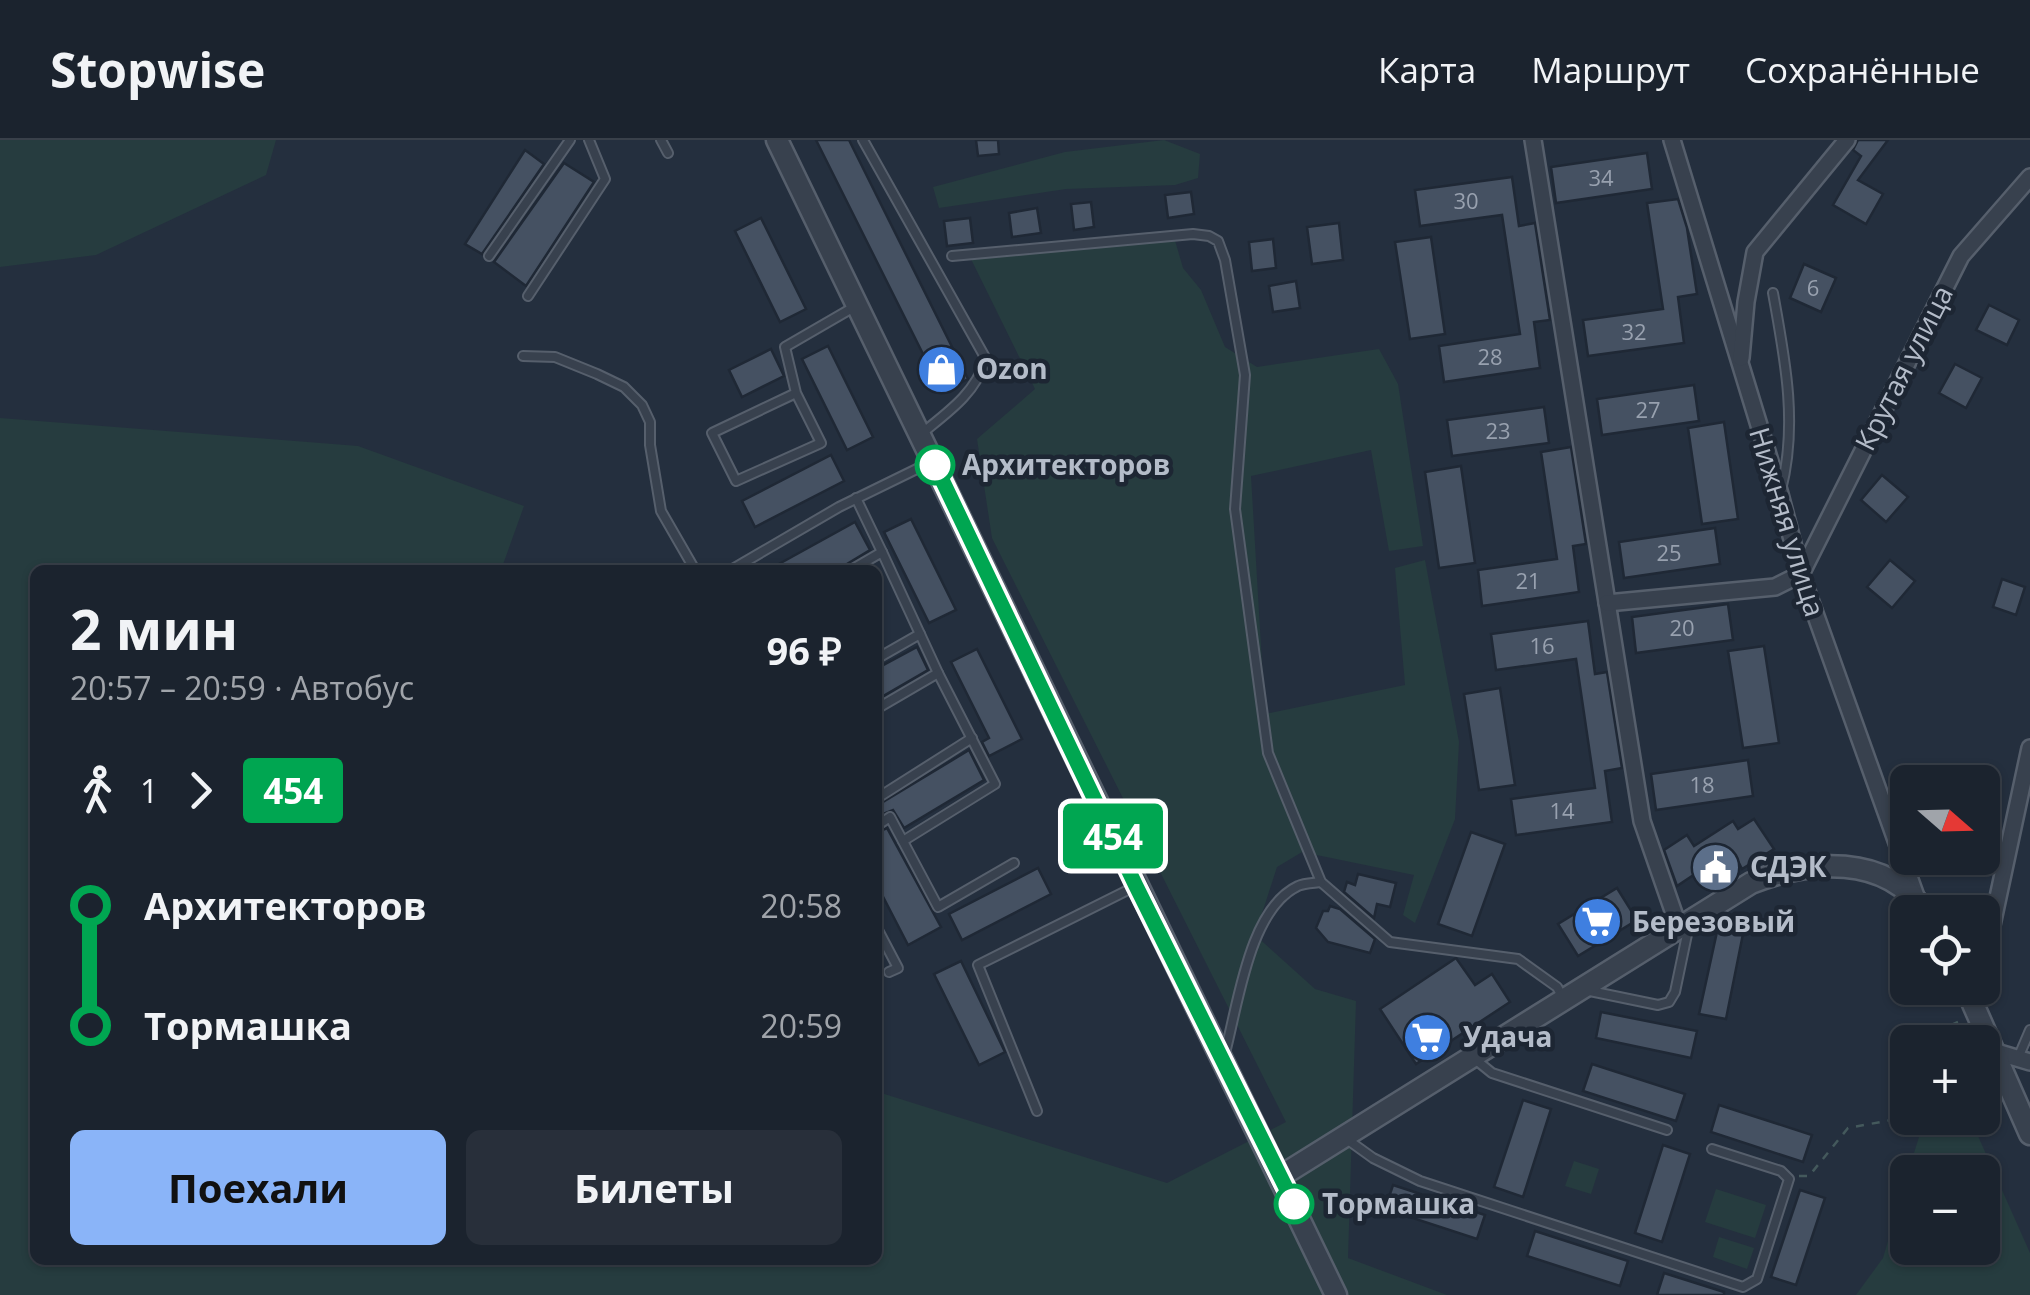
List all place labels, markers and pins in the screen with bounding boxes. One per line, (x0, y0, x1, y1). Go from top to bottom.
shop icon: Ozon (915, 343, 967, 395)
place label: Ozon (976, 349, 1048, 387)
place label: Архитекторов (962, 445, 1170, 483)
marker: Архитекторов (916, 446, 954, 484)
public building icon: СДЭК (1689, 841, 1741, 893)
place label: СДЭК (1750, 847, 1827, 885)
supermarket icon: Березовый (1571, 896, 1623, 948)
place label: Березовый (1632, 902, 1795, 940)
supermarket icon: Удача (1402, 1011, 1454, 1063)
place label: Удача (1463, 1017, 1552, 1055)
place label: Тормашка (1322, 1184, 1475, 1222)
marker: Тормашка (1275, 1185, 1313, 1223)

